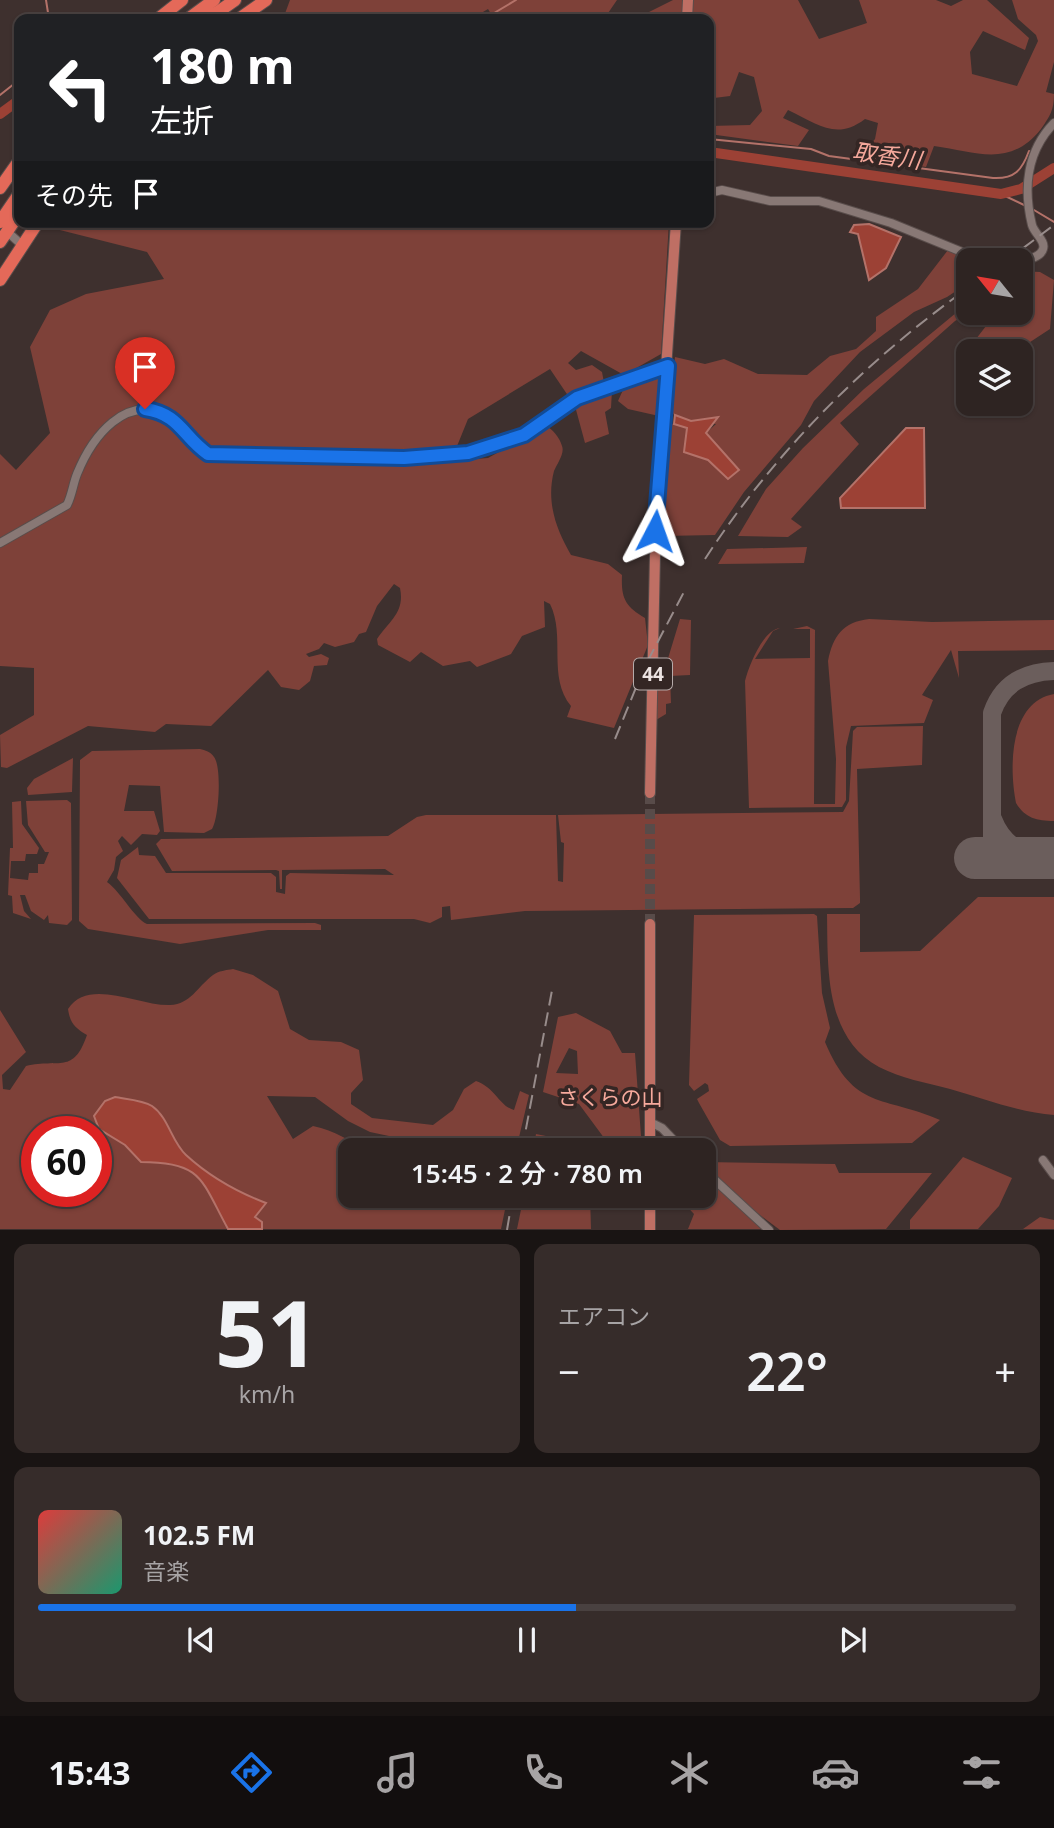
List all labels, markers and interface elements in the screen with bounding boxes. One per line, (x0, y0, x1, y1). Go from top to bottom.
text: 180 m (150, 32, 295, 98)
icon: left (35, 42, 126, 133)
text: 左折 (150, 98, 214, 141)
water label: 取香川 (851, 134, 927, 176)
icon: arrive (127, 175, 165, 213)
text: その先 (35, 177, 113, 213)
north arrow (956, 248, 1032, 326)
map controls (956, 248, 1033, 416)
pin (115, 337, 175, 409)
button: layers (956, 339, 1033, 416)
icon: arrive (126, 348, 164, 386)
position arrow (618, 494, 692, 568)
road number: 44 (634, 659, 672, 690)
park label: さくらの山 (558, 1083, 663, 1111)
speed limit sign: 60 (21, 1116, 112, 1207)
text: 15:45 · 2 分 · 780 m (411, 1155, 643, 1191)
text: 51 (215, 1270, 319, 1394)
text: エアコン (558, 1300, 650, 1332)
text: 22° (746, 1335, 828, 1406)
text: − (558, 1345, 580, 1397)
text: + (994, 1345, 1016, 1397)
text: km/h (239, 1378, 295, 1410)
text: 102.5 FM (143, 1517, 255, 1553)
text: 音楽 (143, 1555, 189, 1587)
icon: previous (182, 1621, 220, 1659)
icon: pause (508, 1621, 546, 1659)
icon: next (834, 1621, 872, 1659)
icon: directions (227, 1748, 276, 1797)
icon: music (373, 1748, 422, 1797)
icon: phone (519, 1748, 568, 1797)
icon: climate (665, 1748, 714, 1797)
icon: car (811, 1748, 860, 1797)
icon: filters (957, 1748, 1006, 1797)
text: 15:43 (48, 1751, 131, 1794)

